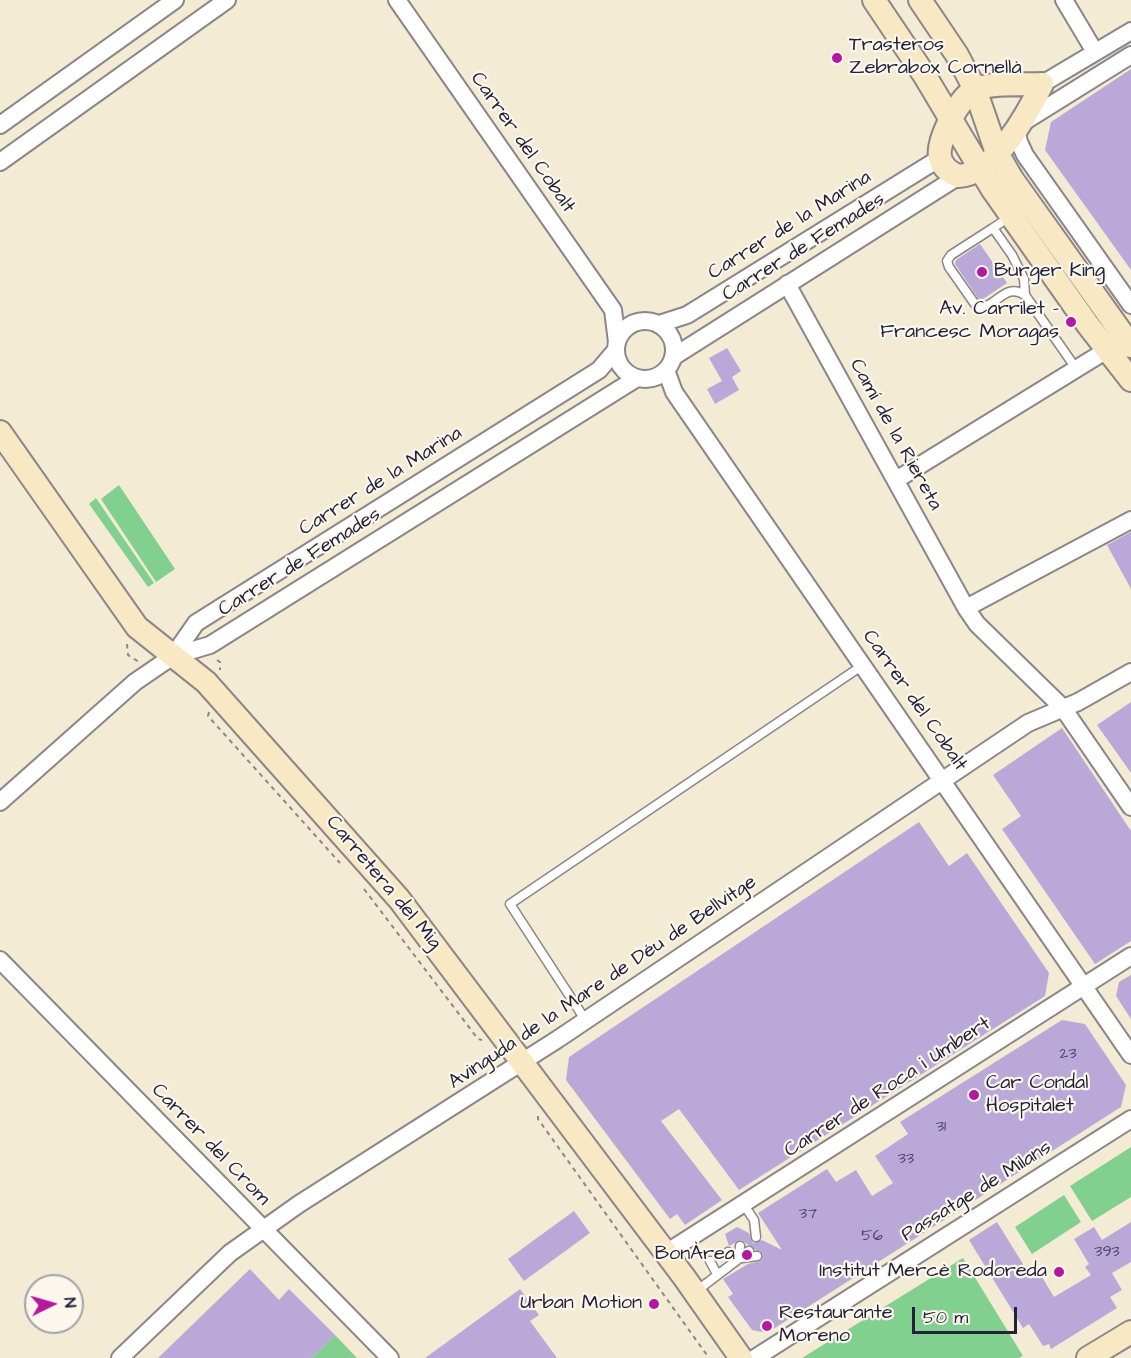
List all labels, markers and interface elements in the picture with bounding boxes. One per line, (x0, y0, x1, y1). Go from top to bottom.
place label: Trasteros Zebrabox Cornellà (849, 34, 1022, 81)
marker: Trasteros Zebrabox Cornellà (830, 51, 844, 65)
street label: Carrer del Cobalt (464, 68, 580, 218)
street label: Carrer de la Marina (704, 166, 876, 286)
street label: Carrer de Femades (718, 188, 890, 308)
place label: Burger King (994, 260, 1105, 284)
marker: Burger King (975, 265, 989, 279)
place label: Av. Carrilet - Francesc Moragas (880, 298, 1059, 345)
marker: Av. Carrilet - Francesc Moragas (1064, 315, 1078, 329)
street label: Camí de la Riereta (843, 355, 947, 515)
street label: Carrer de la Marina (295, 422, 467, 542)
street label: Carrer de Femades (214, 503, 386, 623)
street label: Carrer del Cobalt (856, 626, 972, 776)
street label: Carretera del Mig (320, 811, 446, 955)
street label: Avinguda de la Mare de Déu de Bellvitge (445, 871, 761, 1095)
street label: Carrer de Roca i Umbert (781, 1012, 995, 1164)
house number: 23 (1059, 1045, 1077, 1065)
place label: Car Condal Hospitalet (986, 1072, 1088, 1119)
street label: Carrer del Crom (146, 1079, 274, 1211)
marker: Car Condal Hospitalet (967, 1088, 981, 1102)
house number: 31 (936, 1118, 946, 1138)
street label: Passatge de Milans (898, 1136, 1056, 1248)
house number: 33 (898, 1150, 914, 1170)
house number: 37 (799, 1205, 817, 1225)
house number: 56 (861, 1227, 883, 1247)
place label: BonÀrea (655, 1243, 735, 1267)
house number: 393 (1094, 1243, 1120, 1263)
marker: BonÀrea (740, 1248, 754, 1262)
place label: Institut Mercè Rodoreda (819, 1260, 1047, 1284)
marker: Institut Mercè Rodoreda (1052, 1265, 1066, 1279)
north arrow (24, 1274, 84, 1334)
place label: Urban Motion (520, 1292, 642, 1316)
scale bar (915, 1295, 1020, 1333)
text: N (59, 1297, 81, 1309)
marker: Urban Motion (647, 1297, 661, 1311)
place label: Restaurante Moreno (779, 1302, 893, 1349)
text: 50 m (923, 1305, 968, 1330)
marker: Restaurante Moreno (760, 1319, 774, 1333)

